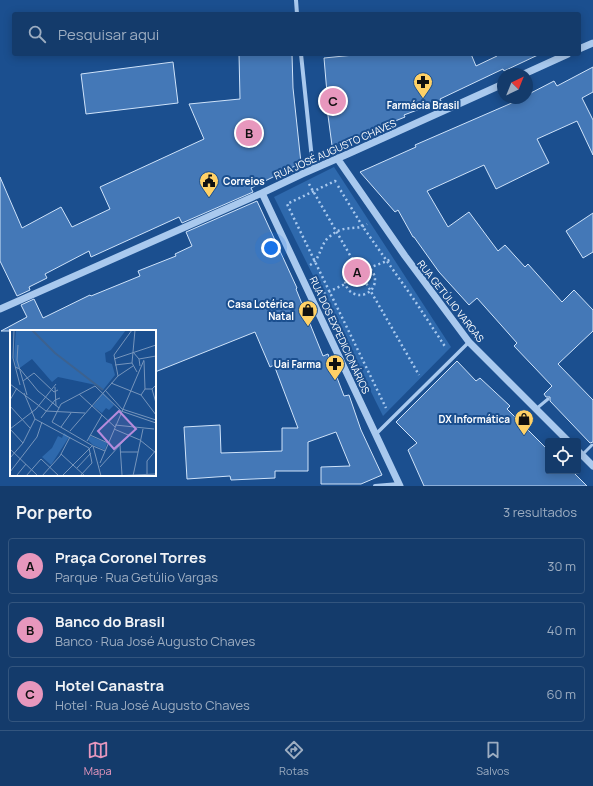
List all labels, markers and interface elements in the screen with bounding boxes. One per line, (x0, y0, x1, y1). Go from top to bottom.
search box (12, 12, 581, 56)
icon: search (26, 23, 48, 45)
text: Pesquisar aqui (58, 24, 159, 45)
north arrow (497, 68, 533, 104)
pharmacy icon: Farmácia Brasil (412, 71, 434, 99)
pin: C (320, 86, 346, 116)
place label: Farmácia Brasil (387, 98, 459, 112)
street label: RUA JOSÉ AUGUSTO CHAVES (272, 116, 398, 182)
pin: B (236, 118, 262, 148)
public building icon: Correios (198, 170, 220, 198)
place label: Correios (223, 174, 265, 188)
your location (261, 238, 281, 258)
pin: A (344, 257, 370, 287)
street label: RUA GETÚLIO VARGAS (414, 257, 488, 345)
street label: RUA DOS EXPEDICIONÁRIOS (307, 274, 373, 396)
place label: Casa Lotérica Natal (228, 297, 294, 323)
shop icon: Casa Lotérica Natal (297, 299, 319, 327)
inset map (10, 330, 156, 476)
pharmacy icon: Uai Farma (324, 353, 346, 381)
place label: Uai Farma (274, 357, 321, 371)
shop icon: DX Informática (513, 408, 535, 436)
place label: DX Informática (439, 412, 510, 426)
map controls (545, 438, 581, 474)
button: locate (545, 438, 581, 474)
text: Por perto (16, 501, 92, 524)
text: 3 resultados (503, 503, 577, 521)
text: Praça Coronel Torres (55, 547, 206, 568)
text: A (26, 557, 34, 575)
text: 30 m (547, 557, 576, 575)
text: Parque · Rua Getúlio Vargas (55, 568, 218, 586)
text: Banco do Brasil (55, 611, 165, 632)
text: B (26, 621, 34, 639)
text: 40 m (547, 621, 576, 639)
text: Banco · Rua José Augusto Chaves (55, 632, 255, 650)
text: Hotel Canastra (55, 675, 164, 696)
text: C (25, 685, 35, 703)
text: 60 m (546, 685, 576, 703)
text: Hotel · Rua José Augusto Chaves (55, 696, 250, 714)
tab: Mapa (84, 739, 112, 778)
tab: Rotas (279, 739, 309, 778)
tab: Salvos (476, 739, 509, 778)

